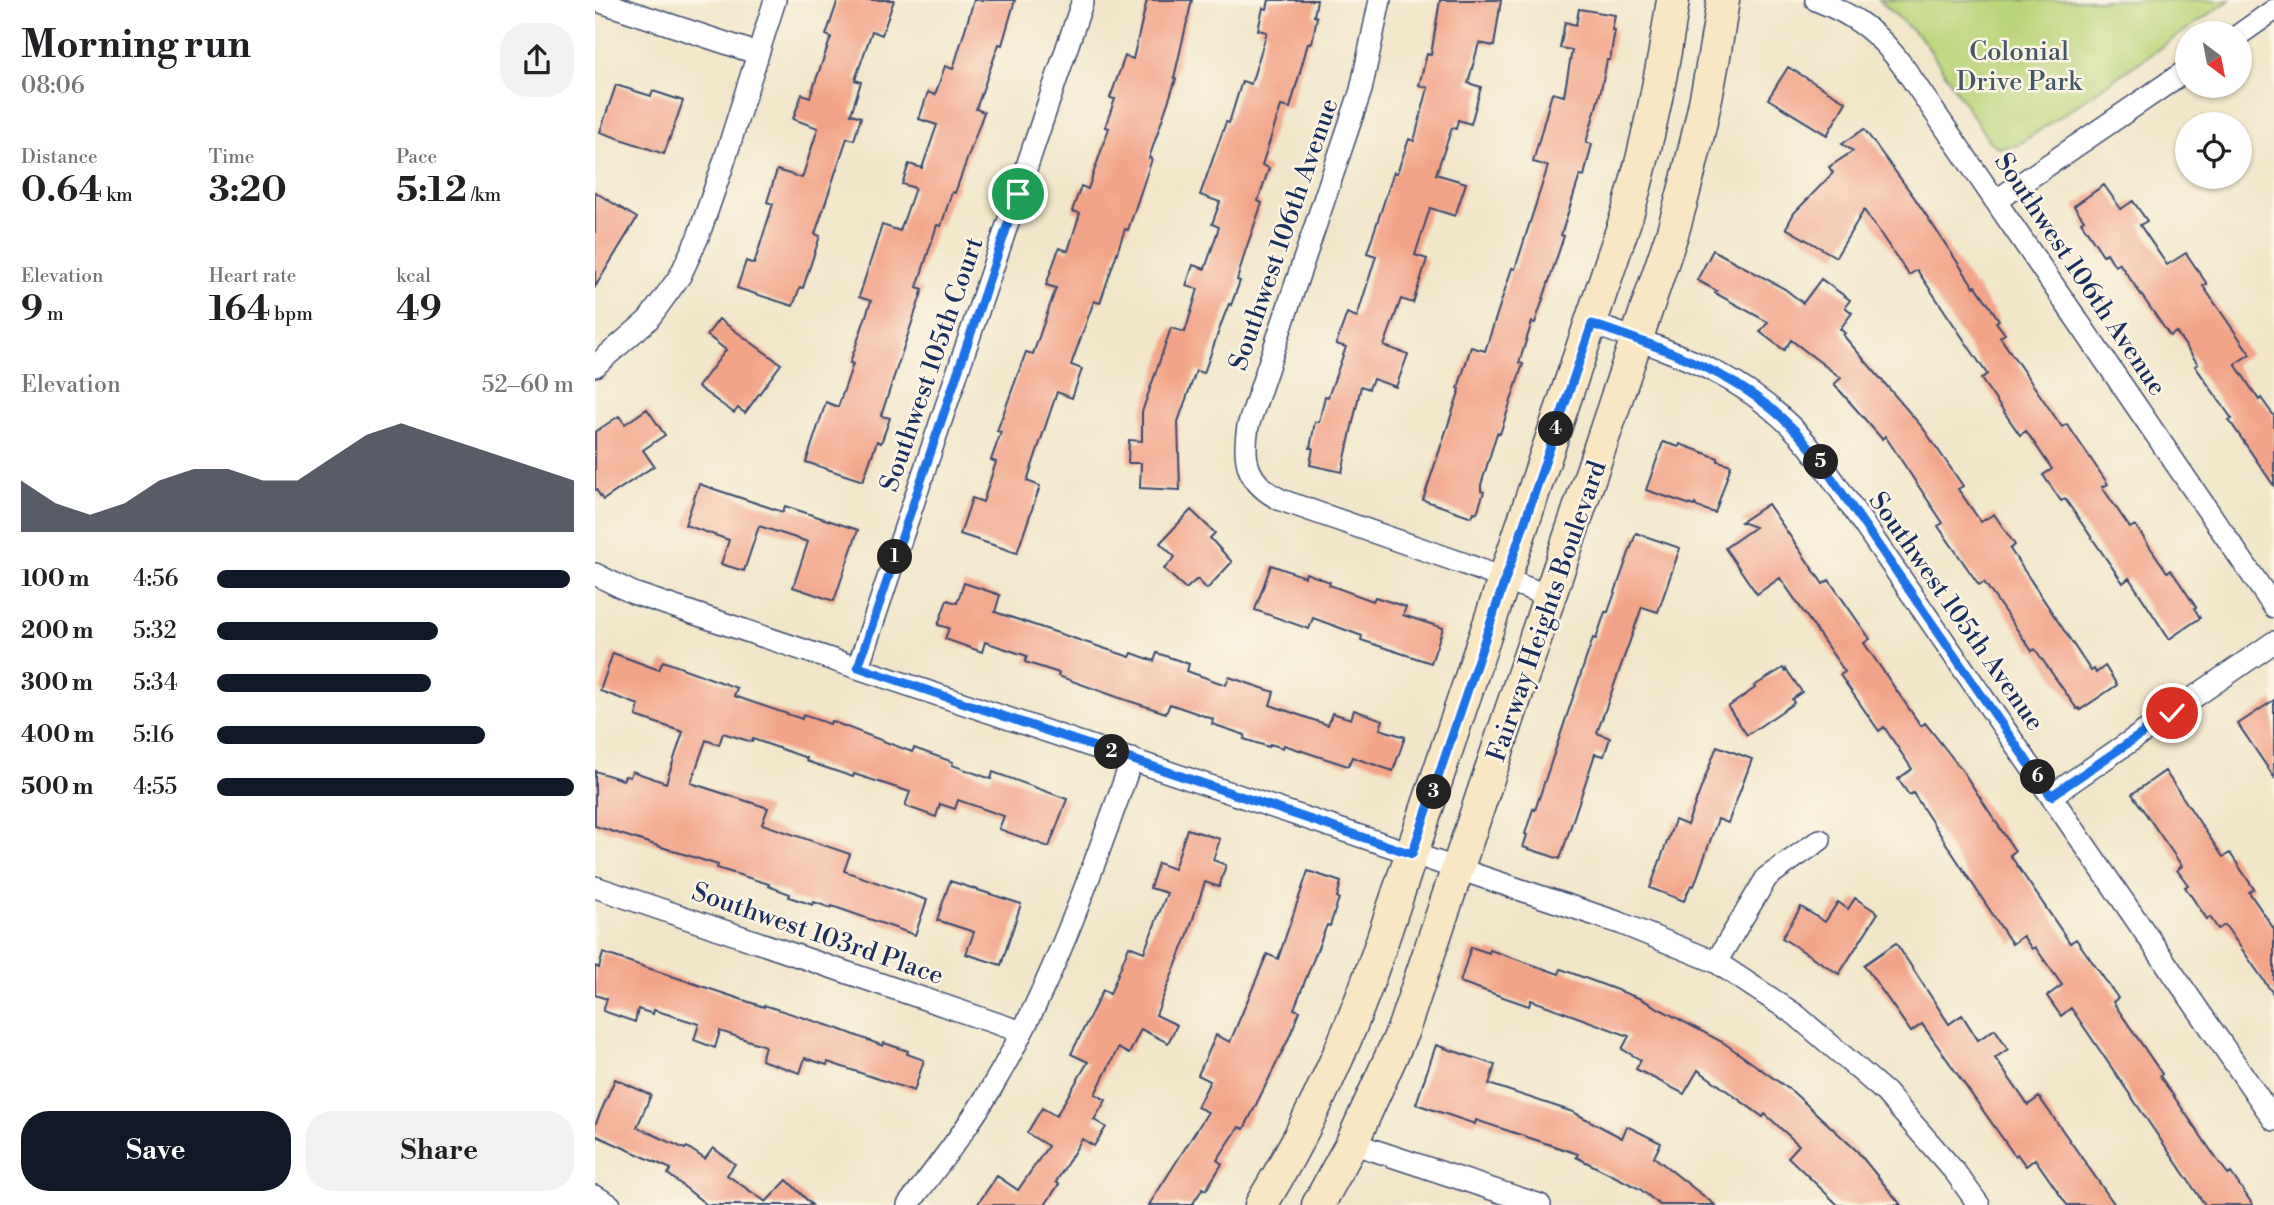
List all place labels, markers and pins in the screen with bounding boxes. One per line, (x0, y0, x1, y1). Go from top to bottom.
pin (988, 164, 1048, 224)
pin: 4 (1539, 412, 1573, 446)
pin: 5 (1803, 444, 1839, 480)
pin: 1 (877, 540, 913, 574)
pin (2142, 683, 2202, 743)
pin: 2 (1095, 734, 1129, 770)
pin: 6 (2021, 760, 2055, 794)
pin: 3 (1417, 774, 1451, 810)

